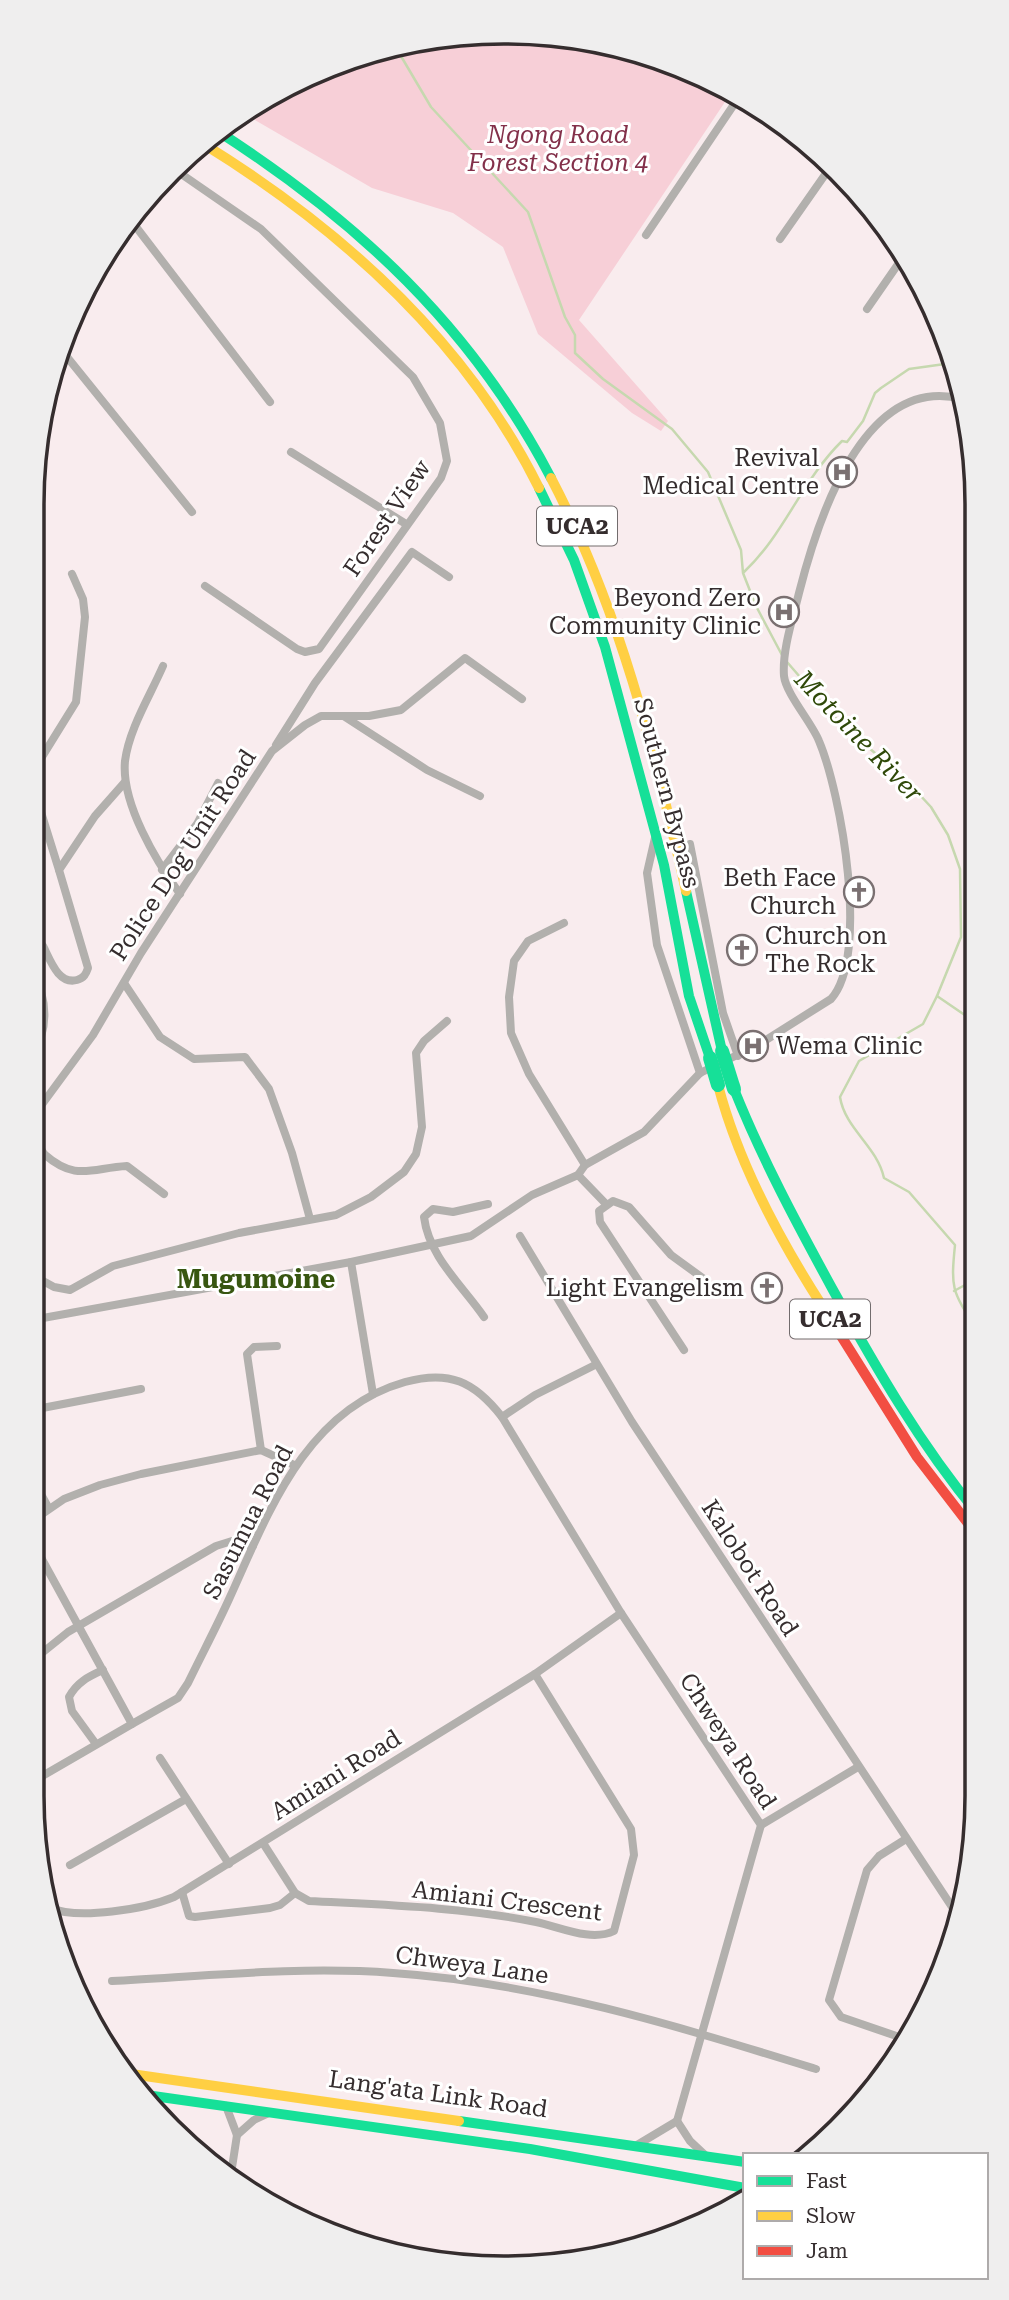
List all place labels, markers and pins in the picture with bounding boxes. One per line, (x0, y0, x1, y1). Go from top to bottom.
place label: Revival Medical Centre (642, 444, 819, 500)
hospital icon: Revival Medical Centre (825, 455, 859, 489)
place label: Beyond Zero Community Clinic (549, 584, 761, 640)
hospital icon: Beyond Zero Community Clinic (767, 595, 801, 629)
place label: Beth Face Church (724, 864, 836, 920)
church icon: Beth Face Church (842, 875, 876, 909)
place label: Church on The Rock (765, 922, 887, 978)
church icon: Church on The Rock (725, 933, 759, 967)
hospital icon: Wema Clinic (736, 1029, 770, 1063)
place label: Wema Clinic (776, 1032, 922, 1060)
church icon: Light Evangelism (750, 1271, 784, 1305)
place label: Light Evangelism (546, 1274, 744, 1302)

